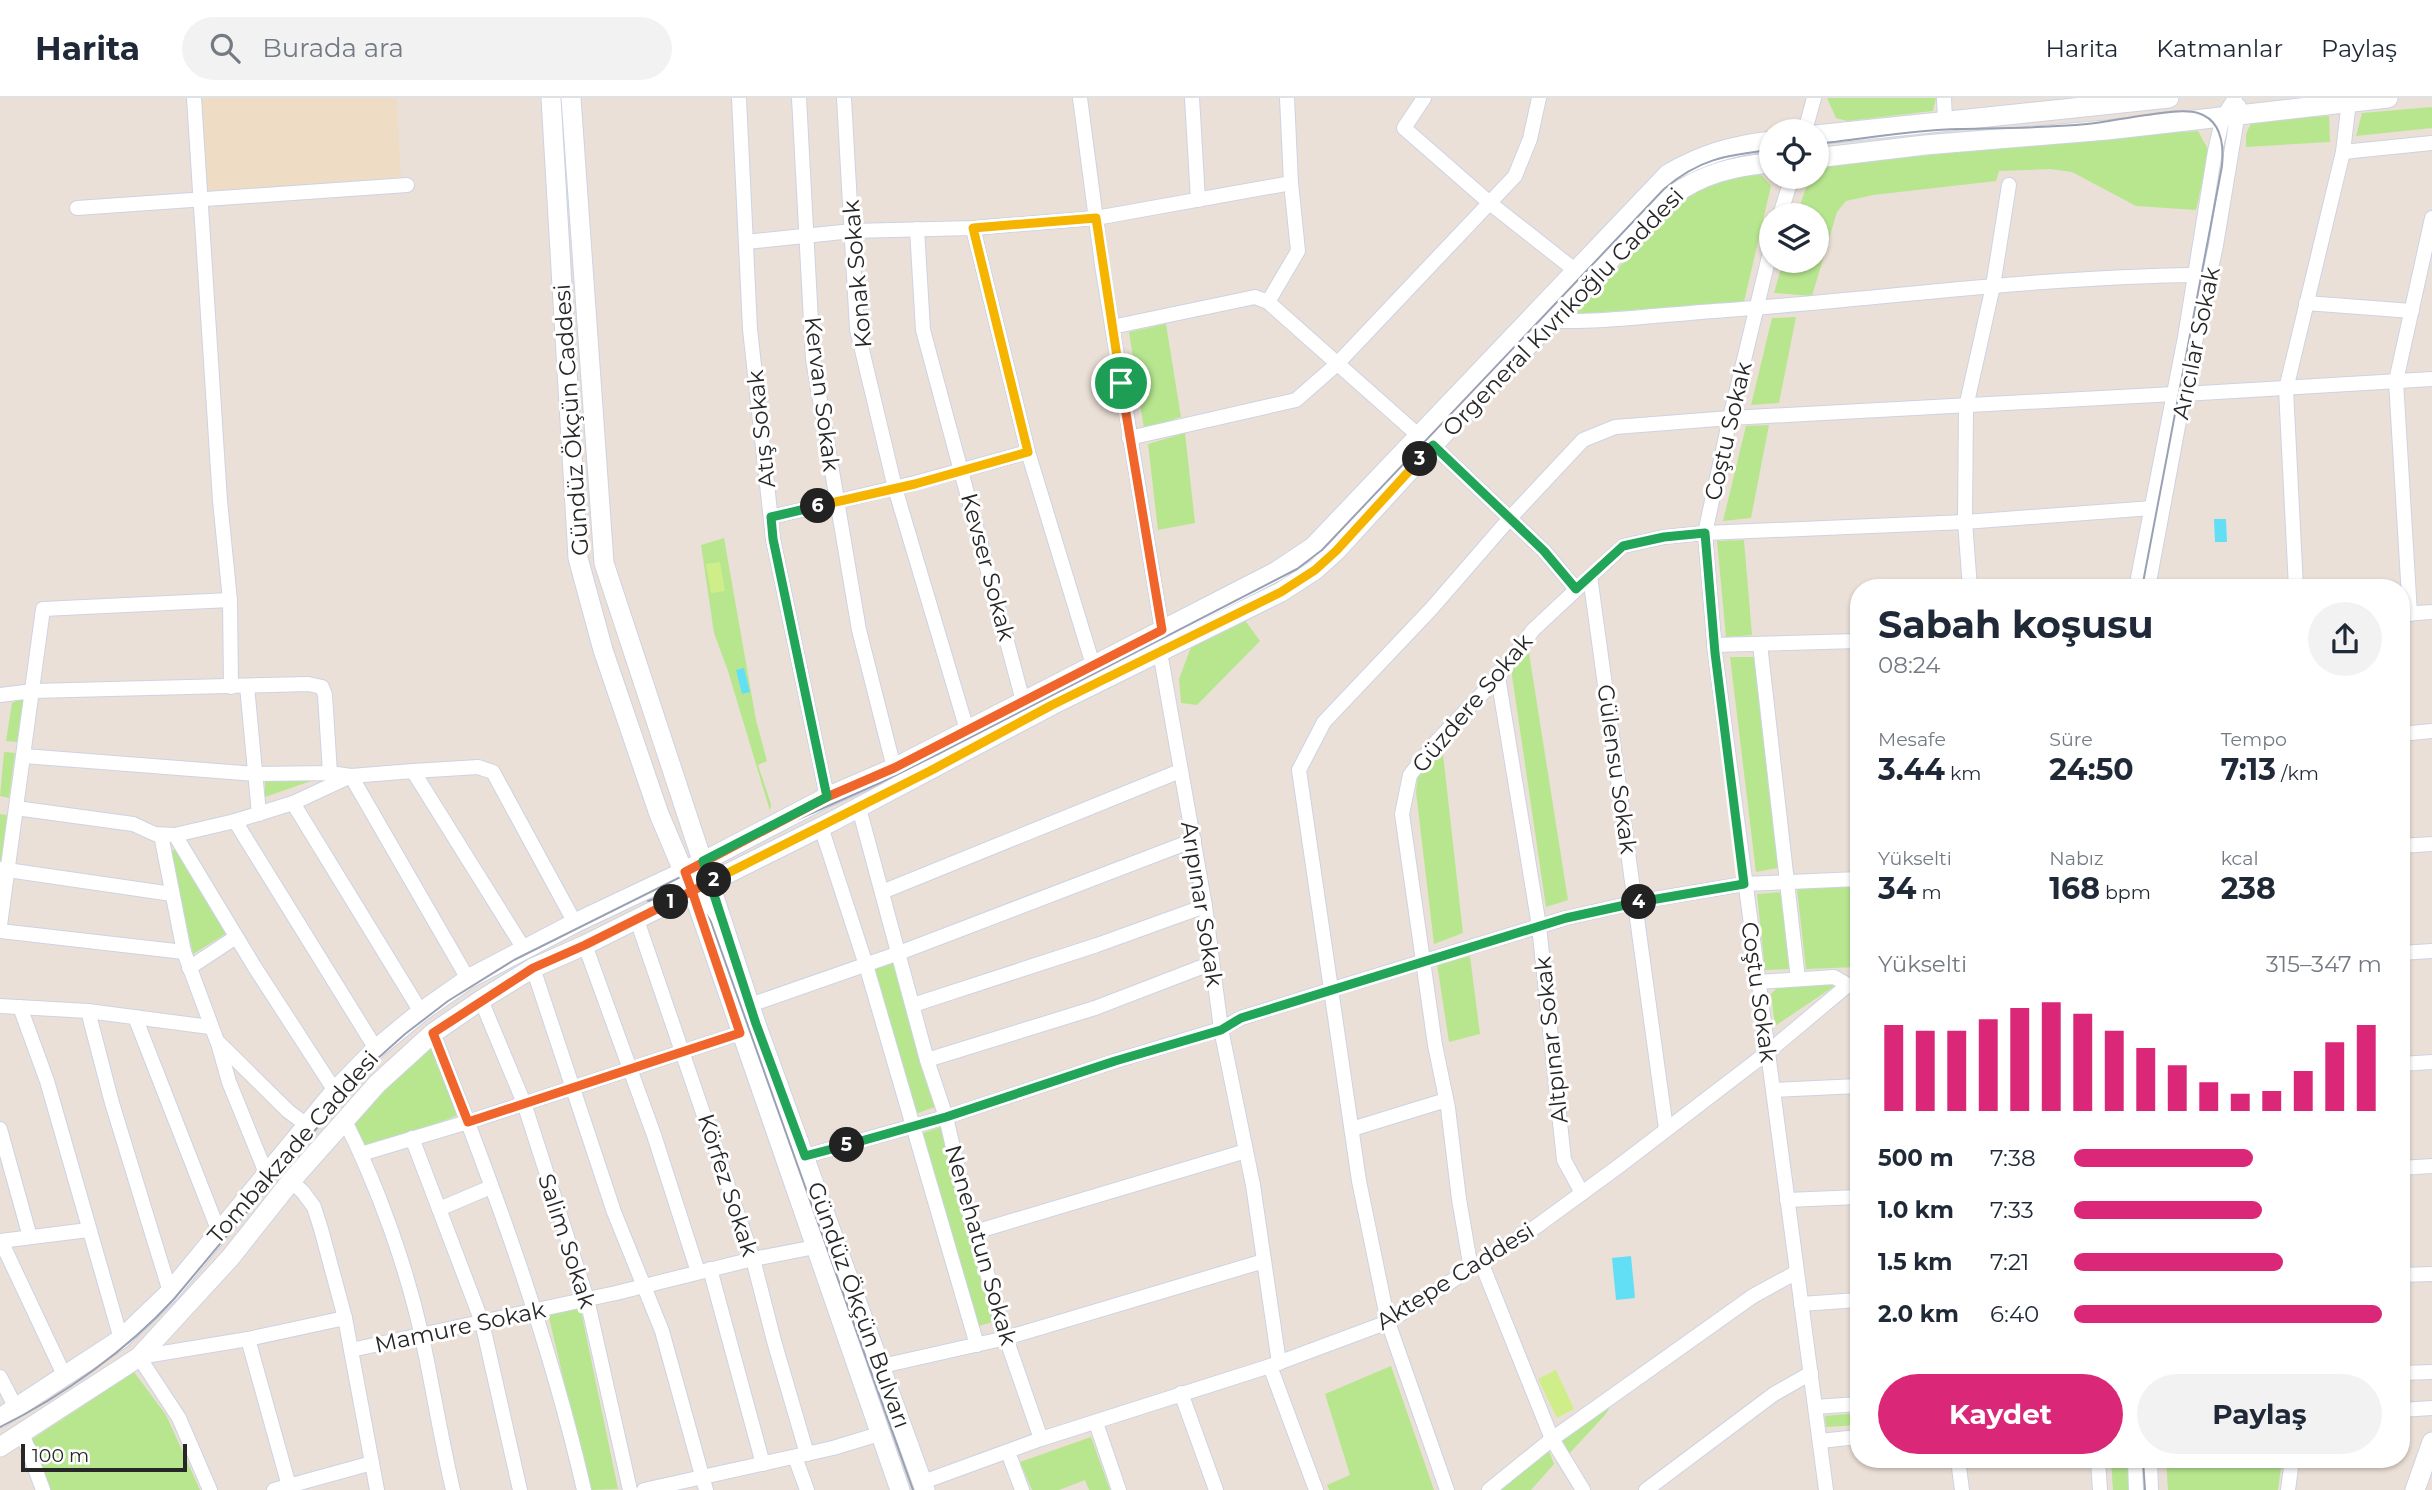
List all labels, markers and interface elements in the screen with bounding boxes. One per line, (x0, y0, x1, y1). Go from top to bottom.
search box (182, 17, 672, 80)
text: Harita (35, 28, 140, 68)
icon: search (206, 29, 244, 67)
text: Burada ara (262, 32, 404, 64)
text: Harita (2046, 34, 2118, 63)
text: Katmanlar (2156, 34, 2283, 63)
text: Paylaş (2321, 34, 2397, 63)
map controls (1759, 119, 1829, 273)
button: locate (1759, 119, 1829, 189)
street label: Orgeneral Kıvrıkoğlu Caddesi (1437, 182, 1689, 442)
street label: Konak Sokak (837, 199, 877, 349)
button: layers (1759, 203, 1829, 273)
street label: Arıcılar Sokak (2166, 264, 2226, 422)
street label: Gündüz Ökçün Caddesi (548, 283, 594, 557)
street label: Kervan Sokak (799, 315, 845, 473)
pin (1091, 353, 1151, 413)
street label: Coştu Sokak (1698, 359, 1758, 503)
icon: arrive (1102, 364, 1140, 402)
street label: Atış Sokak (741, 368, 781, 489)
pin: 3 (1402, 442, 1438, 476)
text: 3 (1414, 447, 1425, 470)
pin: 6 (800, 488, 836, 524)
street label: Kevser Sokak (955, 490, 1021, 644)
text: 6 (811, 494, 824, 517)
text: Sabah koşusu (1878, 601, 2154, 648)
button: share (2308, 602, 2382, 676)
street label: Güzdere Sokak (1406, 628, 1538, 778)
text: 08:24 (1878, 651, 1941, 679)
street label: Gülensu Sokak (1591, 682, 1643, 856)
text: Mesafe (1878, 728, 1946, 751)
text: Süre (2049, 728, 2093, 751)
text: Tempo (2221, 728, 2287, 751)
text: 3.44 (1878, 751, 1945, 788)
text: 24:50 (2049, 751, 2134, 788)
text: 7:13 (2221, 751, 2276, 788)
text: km (1945, 762, 1981, 785)
text: /km (2276, 762, 2319, 785)
street label: Arıpınar Sokak (1175, 819, 1229, 989)
text: Yükselti (1878, 847, 1952, 870)
text: Nabız (2049, 847, 2104, 870)
text: kcal (2221, 847, 2259, 870)
pin: 2 (696, 862, 732, 898)
text: 2 (708, 868, 719, 891)
text: 34 (1878, 870, 1916, 907)
text: 168 (2049, 870, 2100, 907)
text: 238 (2221, 870, 2276, 907)
text: m (1916, 881, 1942, 904)
text: bpm (2100, 881, 2151, 904)
pin: 1 (654, 884, 688, 920)
pin: 4 (1622, 884, 1656, 920)
text: 1 (667, 890, 674, 913)
text: 4 (1632, 890, 1645, 913)
street label: Coştu Sokak (1735, 920, 1783, 1064)
text: Yükselti (1878, 950, 1967, 978)
text: 315–347 m (2266, 950, 2382, 978)
street label: Altpınar Sokak (1528, 955, 1574, 1125)
street label: Tombakzade Caddesi (202, 1045, 384, 1249)
street label: Körfez Sokak (692, 1110, 764, 1260)
pin: 5 (830, 1128, 864, 1162)
text: 5 (841, 1133, 852, 1156)
street label: Nenehatun Sokak (939, 1142, 1023, 1349)
text: 500 m (1878, 1144, 1954, 1172)
text: 7:38 (1990, 1144, 2036, 1172)
street label: Salim Sokak (532, 1170, 602, 1312)
street label: Gündüz Ökçün Bulvarı (801, 1178, 917, 1432)
text: 1.0 km (1878, 1196, 1954, 1224)
text: 7:33 (1990, 1196, 2034, 1224)
street label: Aktepe Caddesi (1371, 1216, 1539, 1336)
text: 1.5 km (1878, 1248, 1952, 1276)
text: 7:21 (1990, 1248, 2029, 1276)
street label: Mamure Sokak (372, 1295, 548, 1359)
text: 2.0 km (1878, 1300, 1959, 1328)
text: 6:40 (1990, 1300, 2039, 1328)
button: Kaydet (1878, 1374, 2123, 1454)
button: Paylaş (2137, 1374, 2382, 1454)
scale bar (21, 1441, 187, 1473)
text: 100 m (32, 1444, 89, 1467)

